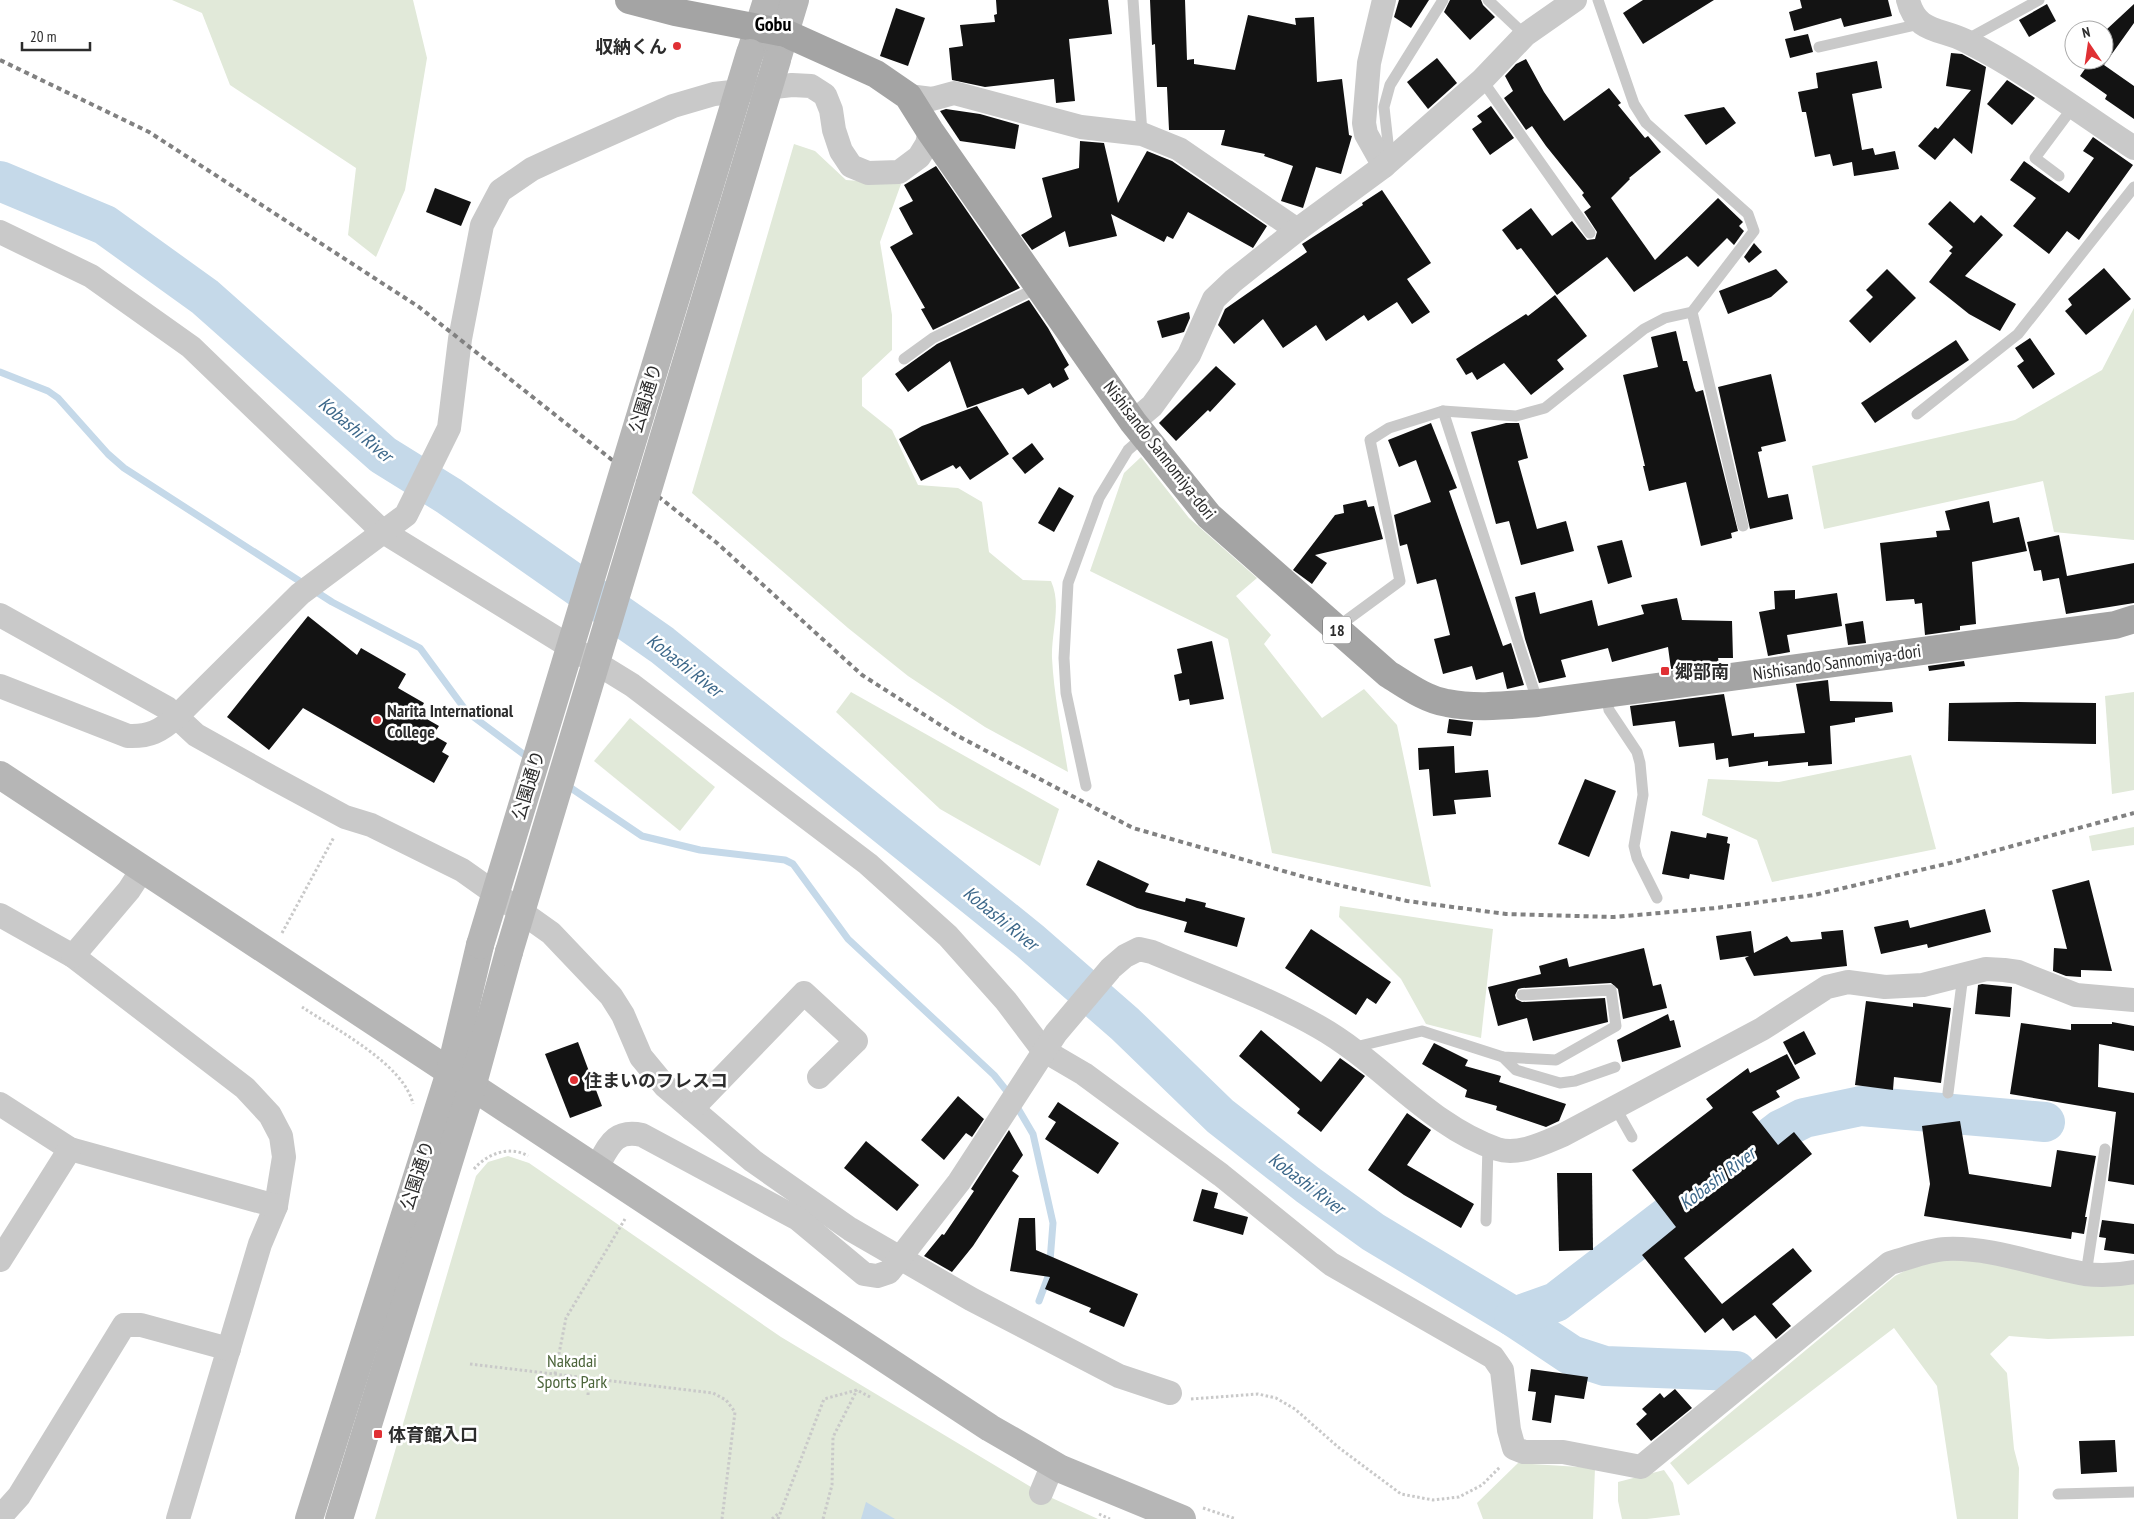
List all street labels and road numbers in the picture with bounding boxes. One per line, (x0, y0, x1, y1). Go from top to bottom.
street label: 公園通り (623, 360, 667, 436)
street label: Nishisando Sannomiya-dori (1099, 376, 1221, 524)
road number: 18 (1323, 616, 1351, 644)
street label: Nishisando Sannomiya-dori (1751, 639, 1923, 685)
street label: 公園通り (506, 747, 550, 823)
street label: 公園通り (395, 1137, 439, 1213)

